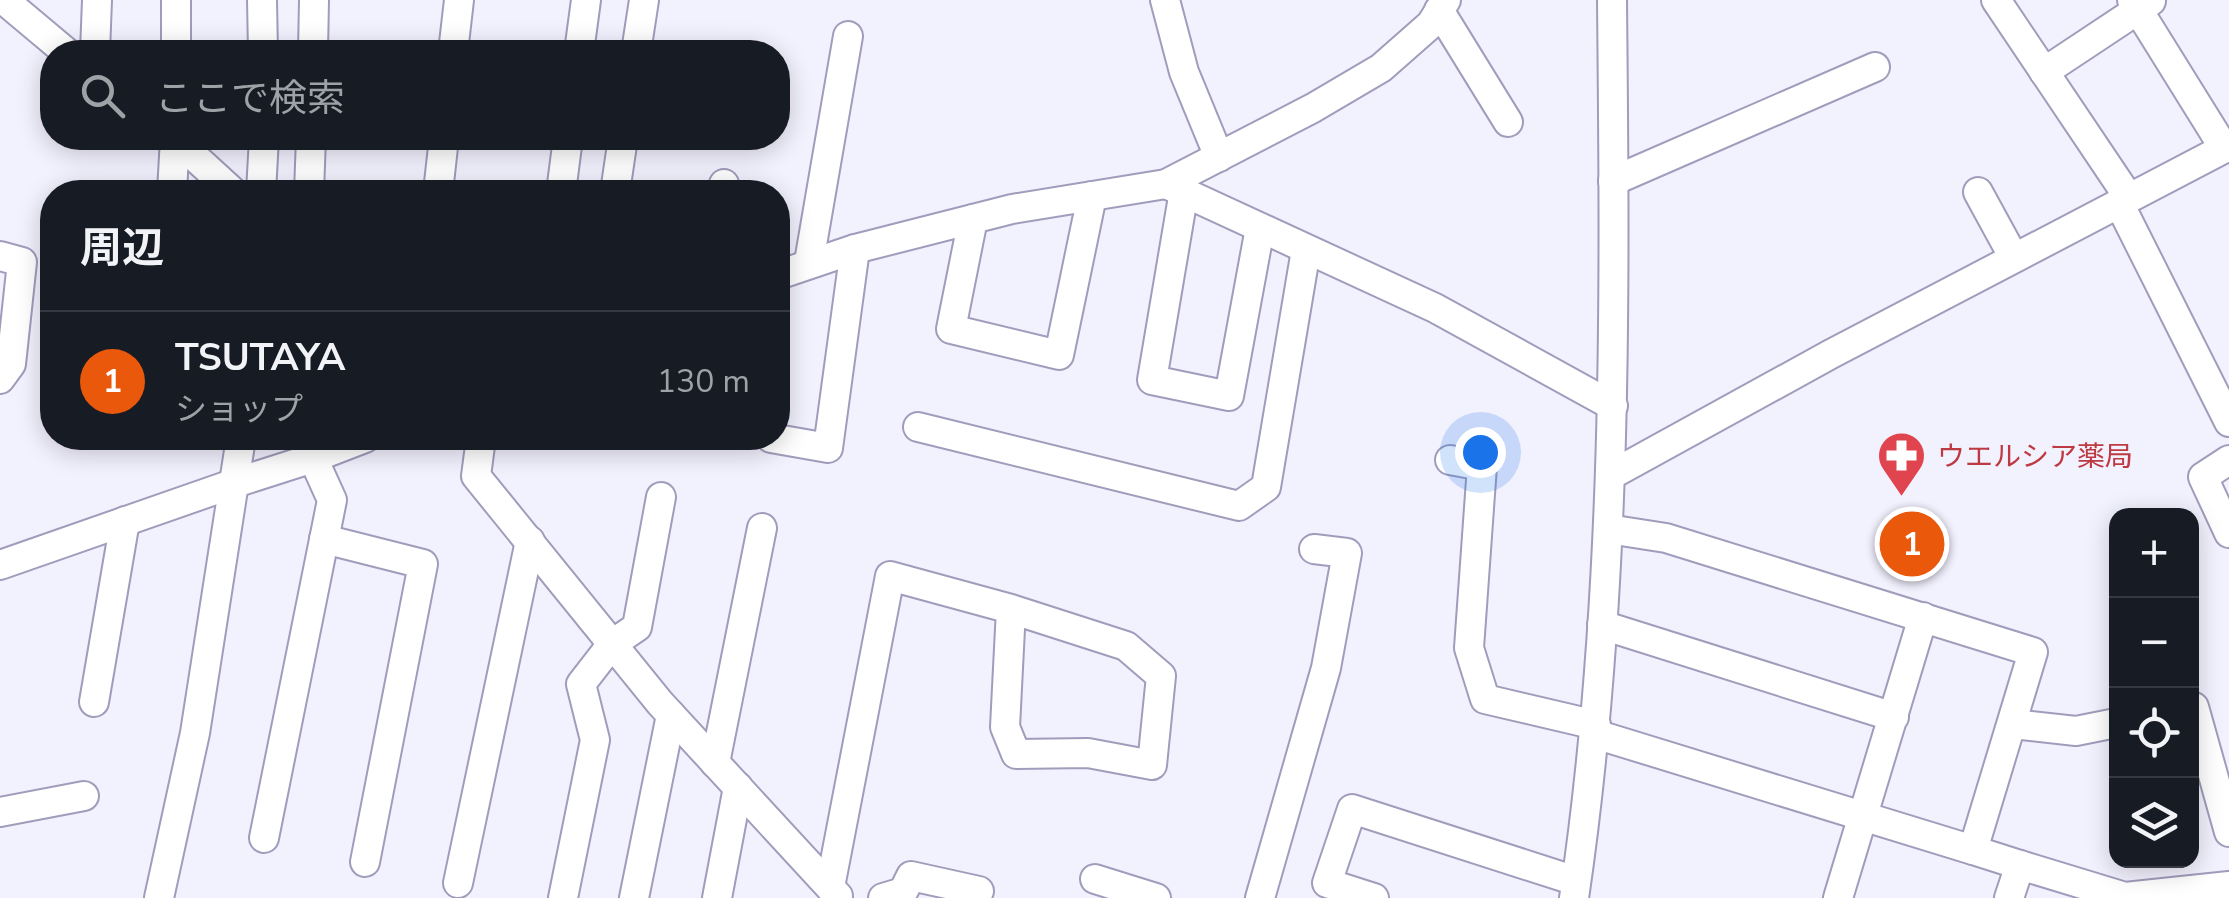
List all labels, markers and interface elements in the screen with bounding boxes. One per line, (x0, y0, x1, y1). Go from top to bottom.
search box (40, 40, 790, 150)
icon: search (75, 68, 130, 123)
text: ここで検索 (155, 73, 345, 124)
text: 周辺 (80, 220, 164, 277)
text: TSUTAYA (175, 332, 345, 383)
text: 1 (103, 360, 122, 403)
text: 130 m (657, 360, 750, 403)
text: ショップ (175, 388, 303, 431)
your location (1455, 427, 1506, 478)
pharmacy icon: ウエルシア薬局 (1876, 430, 1928, 498)
place label: ウエルシア薬局 (1937, 438, 2133, 476)
pin: 1 (1880, 506, 1944, 582)
map controls (2109, 508, 2199, 868)
button: + (2109, 508, 2199, 598)
button: − (2109, 598, 2199, 688)
button: locate (2109, 688, 2199, 778)
button: layers (2109, 778, 2199, 868)

